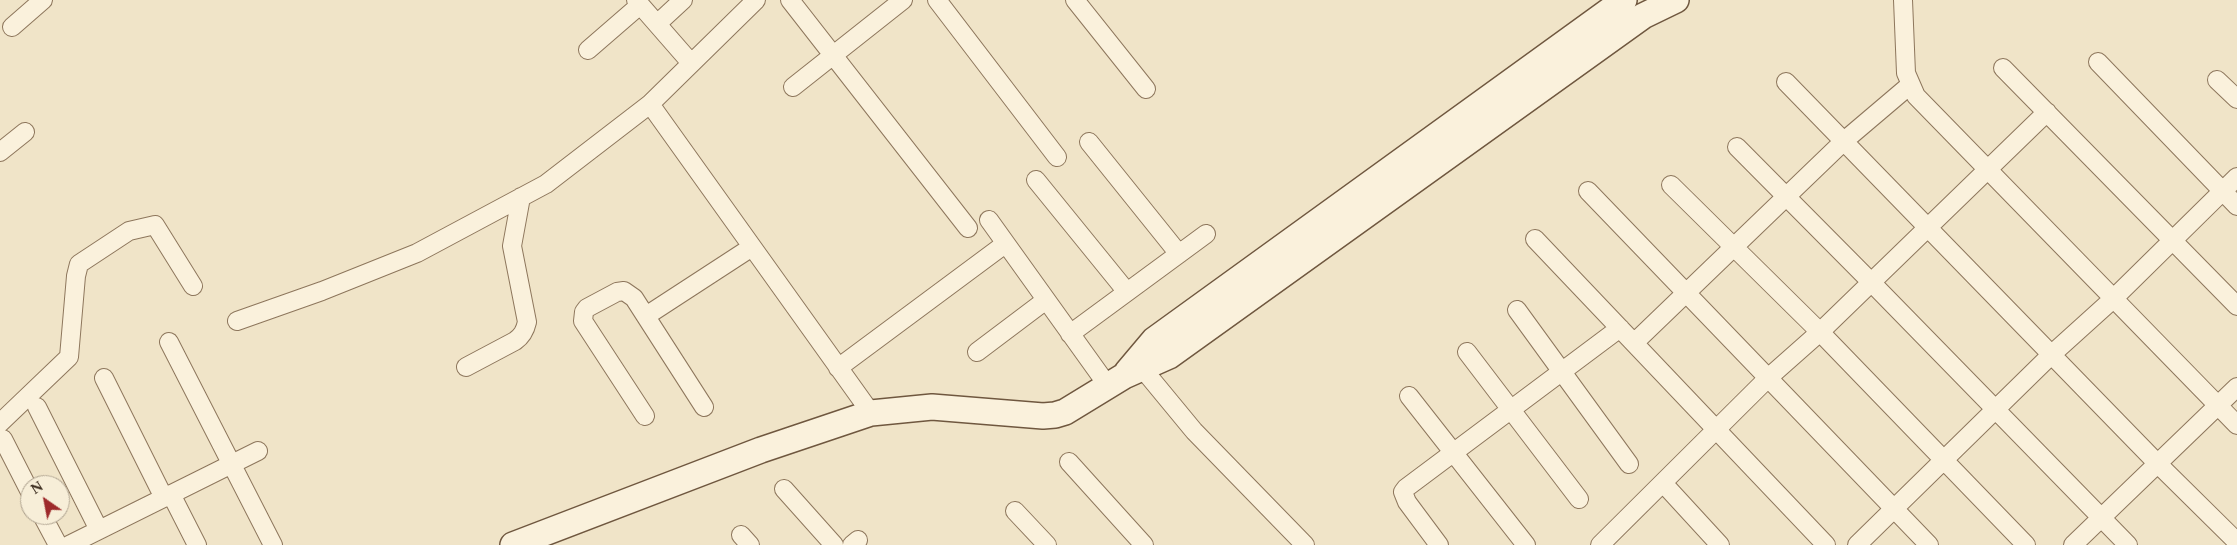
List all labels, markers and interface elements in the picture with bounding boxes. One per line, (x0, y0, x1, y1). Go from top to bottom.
north arrow (20, 475, 70, 525)
text: N (27, 476, 48, 500)

